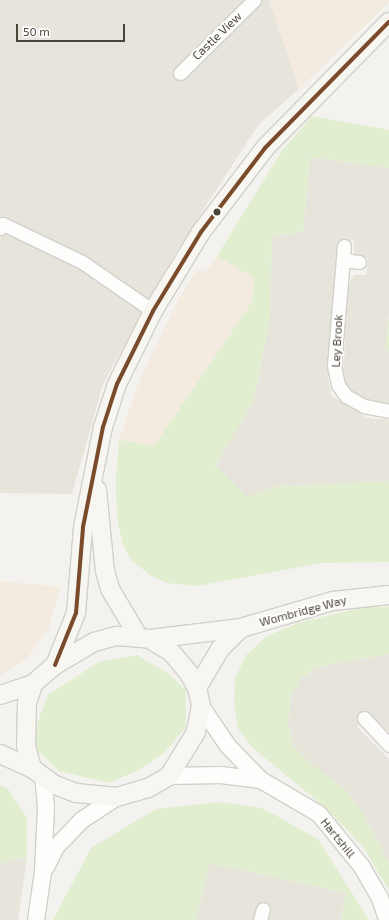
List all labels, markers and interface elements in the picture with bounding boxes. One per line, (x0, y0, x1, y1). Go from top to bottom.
street label: Castle View (189, 9, 245, 63)
scale bar (18, 16, 127, 42)
text: 50 m (23, 24, 50, 38)
unlabelled marker (212, 207, 222, 217)
street label: Ley Brook (328, 314, 346, 368)
street label: Wombridge Way (258, 592, 348, 630)
street label: Hartshill (318, 815, 358, 861)

